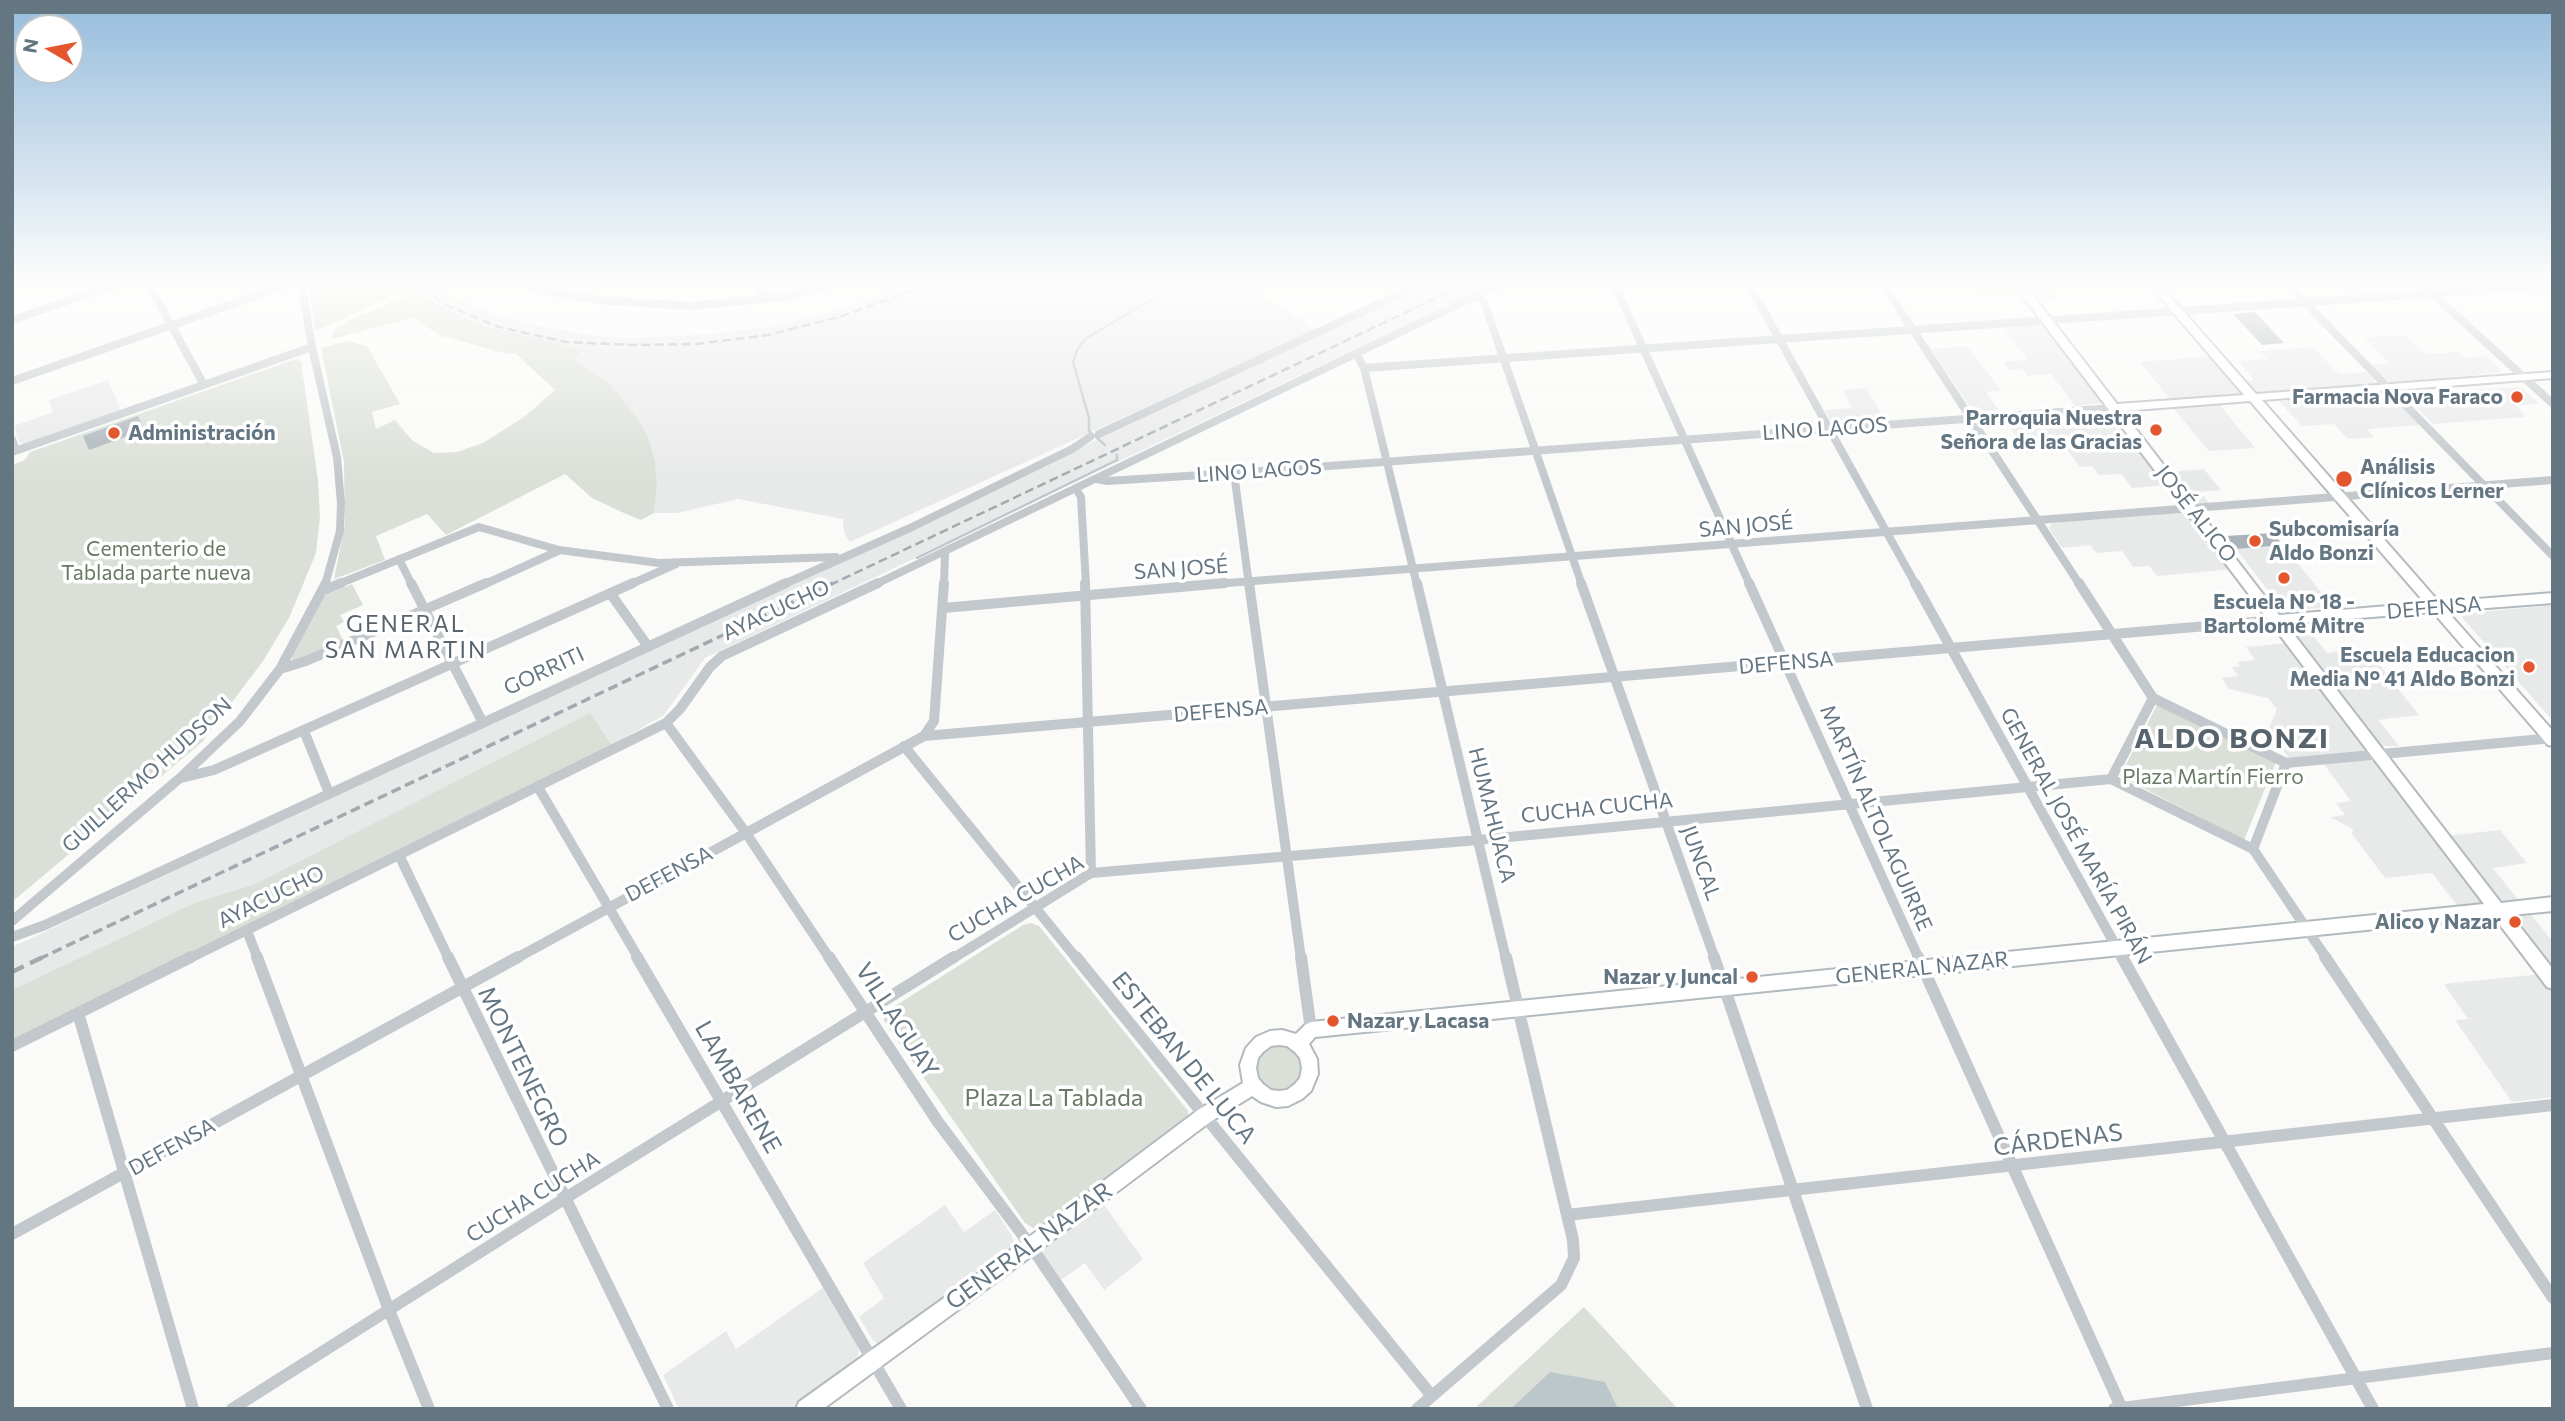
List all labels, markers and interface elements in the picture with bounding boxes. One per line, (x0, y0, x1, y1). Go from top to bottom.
north arrow (14, 14, 84, 84)
text: N (17, 37, 42, 55)
place label: Farmacia Nova Faraco (2292, 384, 2503, 410)
marker: Farmacia Nova Faraco (2509, 389, 2525, 405)
place label: Parroquia Nuestra Señora de las Gracias (1940, 405, 2142, 455)
street label: LINO LAGOS (1761, 412, 1889, 446)
place label: Administración (128, 420, 276, 446)
marker: Parroquia Nuestra Señora de las Gracias (2148, 422, 2164, 438)
marker: Administración (106, 425, 122, 441)
street label: LINO LAGOS (1195, 454, 1323, 488)
place label: Análisis Clínicos Lerner (2360, 454, 2504, 504)
street label: JOSÉ ALICO (2150, 461, 2242, 567)
marker: Análisis Clínicos Lerner (2334, 469, 2354, 489)
street label: SAN JOSÉ (1698, 509, 1794, 543)
place label: Subcomisaría Aldo Bonzi (2269, 516, 2399, 566)
marker: Subcomisaría Aldo Bonzi (2247, 533, 2263, 549)
park label: Cementerio de Tablada parte nueva (61, 536, 251, 586)
street label: SAN JOSÉ (1133, 553, 1229, 585)
marker: Escuela N° 18 - Bartolomé Mitre (2276, 570, 2292, 586)
street label: AYACUCHO (718, 574, 834, 646)
place label: Escuela N° 18 - Bartolomé Mitre (2203, 589, 2365, 639)
street label: DEFENSA (2386, 591, 2482, 625)
district label: GENERAL SAN MARTIN (326, 610, 486, 664)
street label: GORRITI (500, 641, 588, 701)
place label: Escuela Educacion Media N° 41 Aldo Bonzi (2289, 642, 2515, 692)
street label: DEFENSA (1738, 646, 1834, 680)
marker: Escuela Educacion Media N° 41 Aldo Bonzi (2521, 659, 2537, 675)
street label: GUILLERMO HUDSON (57, 692, 237, 858)
street label: DEFENSA (1173, 694, 1269, 728)
street label: MARTÍN ALTOLAGUIRRE (1815, 701, 1937, 935)
street label: GENERAL JOSÉ MARÍA PIRÁN (1995, 703, 2157, 969)
district label: ALDO BONZI (2136, 722, 2328, 756)
street label: HUMAHUACA (1463, 745, 1521, 885)
park label: Plaza Martín Fierro (2122, 764, 2304, 790)
street label: CUCHA CUCHA (1520, 787, 1674, 829)
street label: JUNCAL (1676, 822, 1726, 904)
street label: DEFENSA (621, 841, 717, 907)
street label: CUCHA CUCHA (944, 850, 1088, 948)
street label: AYACUCHO (214, 860, 328, 934)
place label: Alico y Nazar (2375, 909, 2501, 935)
marker: Alico y Nazar (2507, 914, 2523, 930)
street label: GENERAL NAZAR (1834, 946, 2010, 990)
street label: VILLAGUAY (849, 957, 945, 1083)
place label: Nazar y Juncal (1603, 964, 1738, 990)
street label: ESTEBAN DE LUCA (1106, 966, 1262, 1150)
marker: Nazar y Juncal (1744, 969, 1760, 985)
street label: MONTENEGRO (472, 982, 574, 1152)
place label: Nazar y Lacasa (1347, 1008, 1489, 1034)
marker: Nazar y Lacasa (1325, 1013, 1341, 1029)
street label: LAMBARENE (689, 1016, 787, 1158)
park label: Plaza La Tablada (965, 1084, 1143, 1112)
street label: DEFENSA (124, 1113, 220, 1181)
street label: CÁRDENAS (1992, 1118, 2124, 1162)
street label: CUCHA CUCHA (462, 1146, 604, 1248)
street label: GENERAL NAZAR (940, 1176, 1118, 1316)

